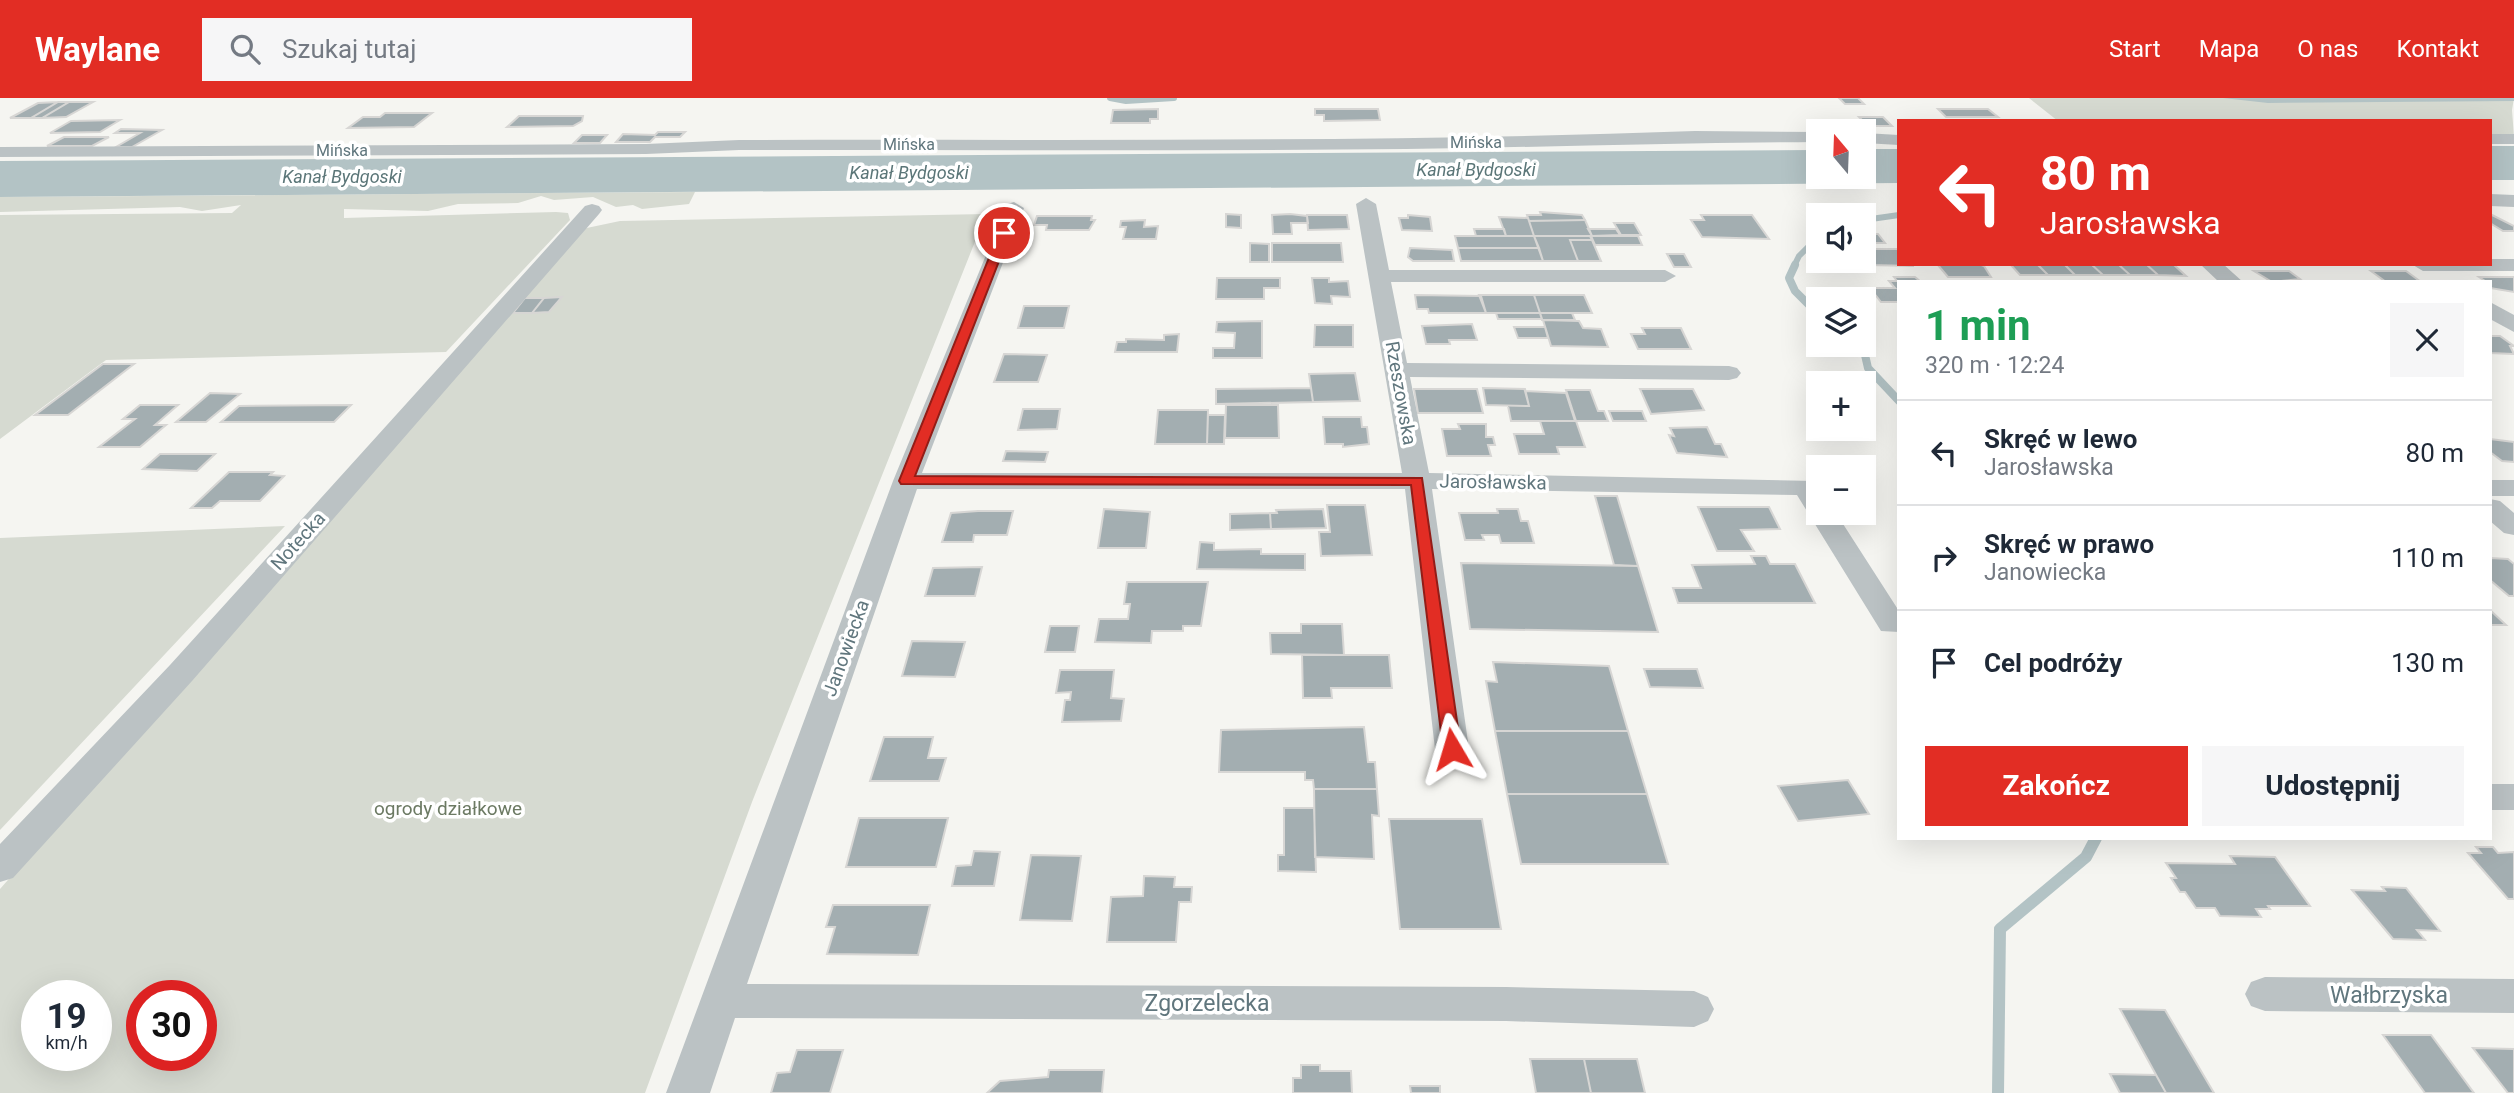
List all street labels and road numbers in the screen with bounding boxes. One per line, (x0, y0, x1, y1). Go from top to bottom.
street label: Mińska (1450, 133, 1502, 152)
street label: Mińska (883, 135, 935, 154)
street label: Mińska (316, 141, 368, 160)
street label: Rzeszowska (1381, 339, 1421, 447)
street label: Jarosławska (1439, 470, 1547, 494)
street label: Notecka (266, 507, 330, 575)
street label: Janowiecka (818, 597, 874, 699)
street label: Wałbrzyska (2330, 982, 2448, 1009)
street label: Zgorzelecka (1145, 990, 1269, 1017)

